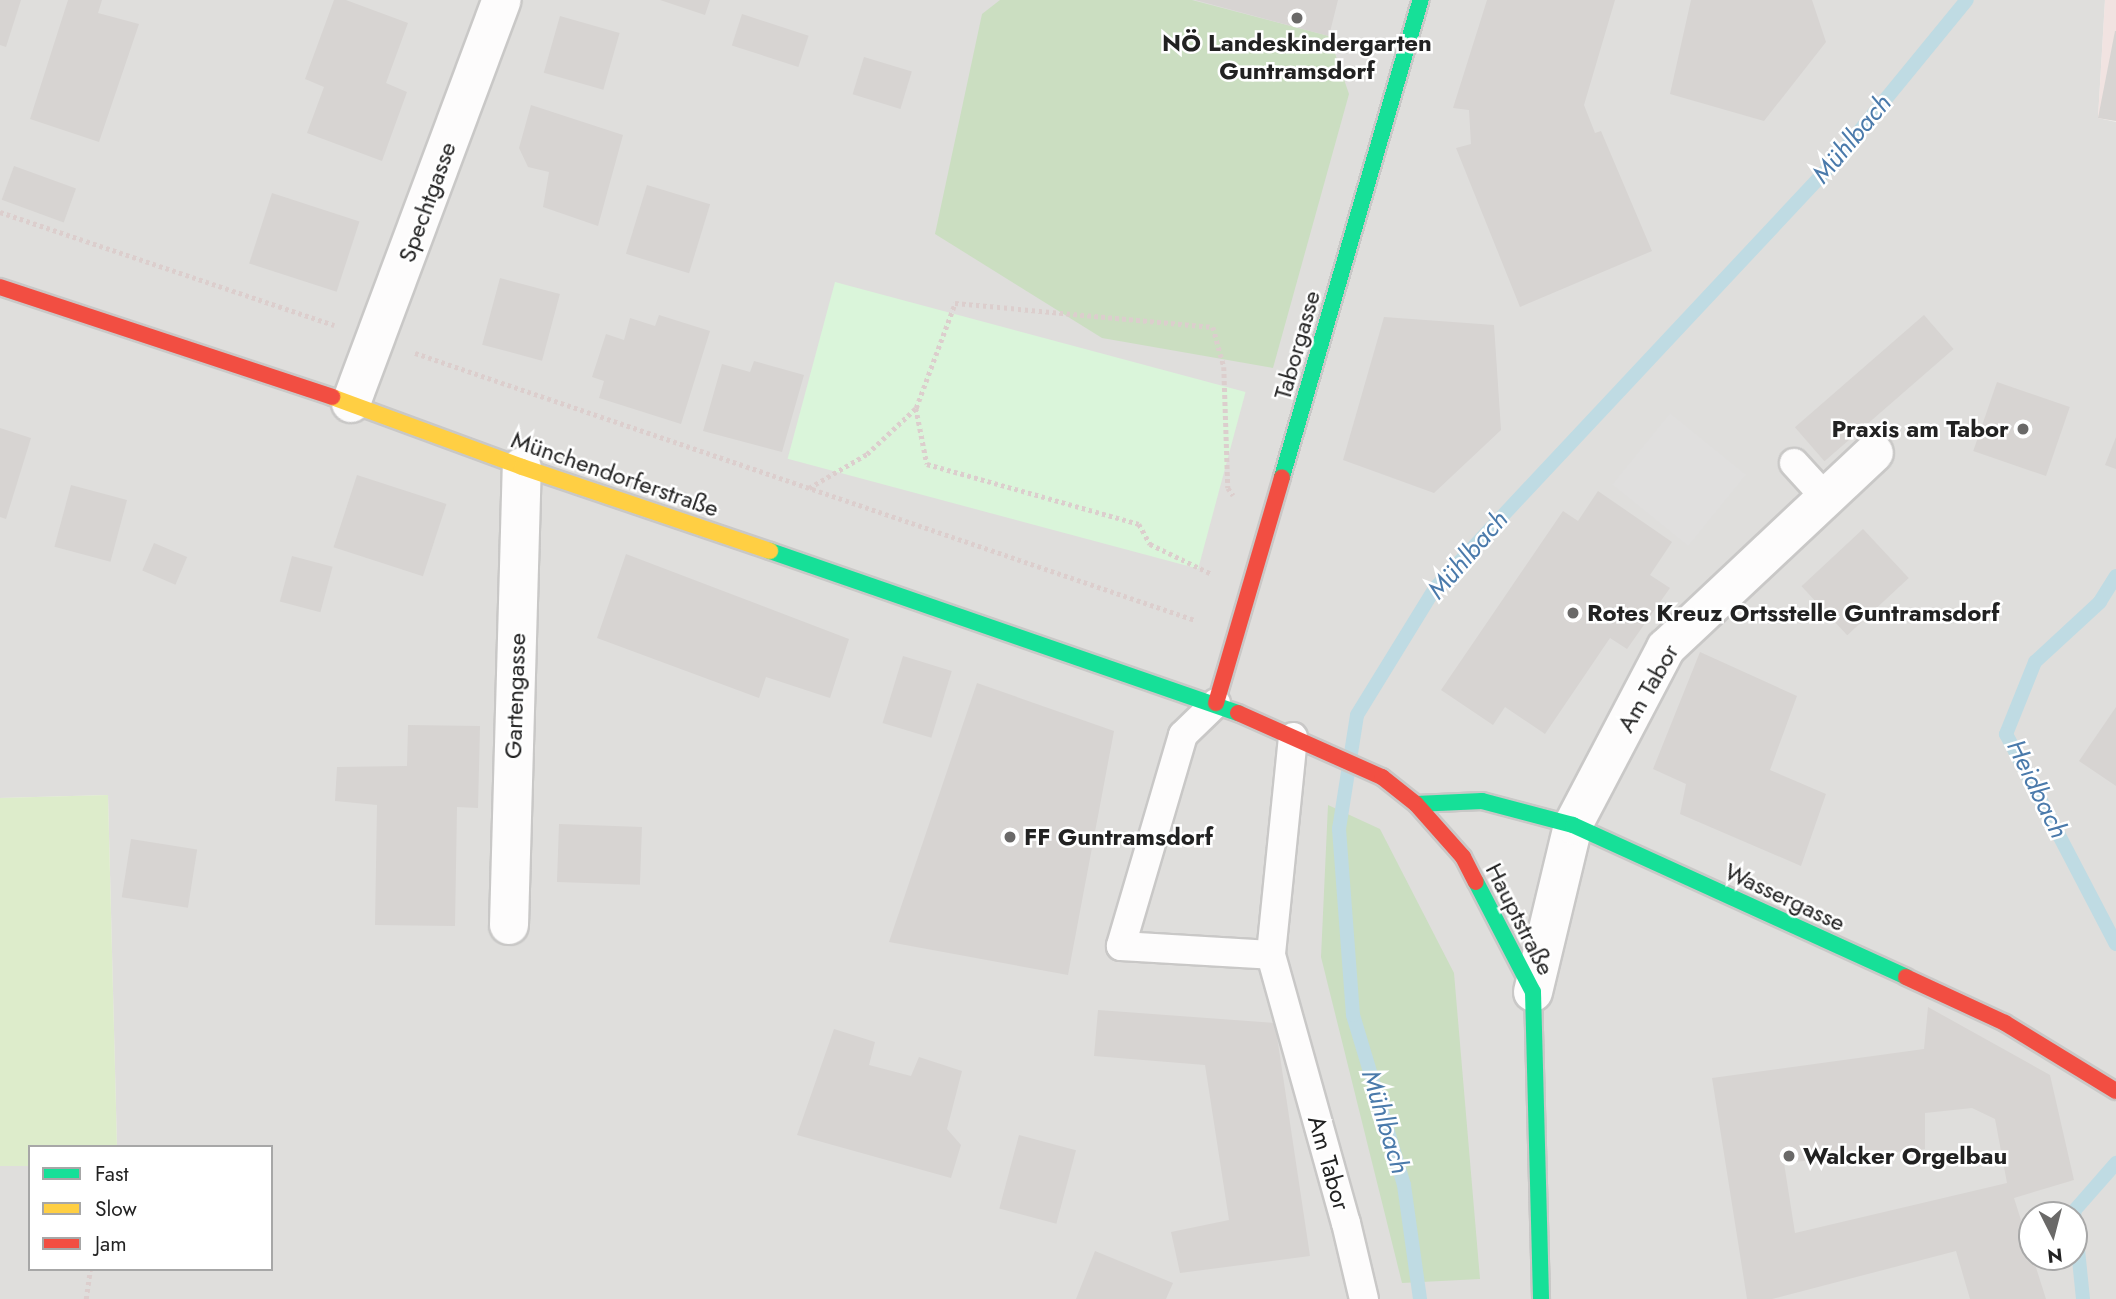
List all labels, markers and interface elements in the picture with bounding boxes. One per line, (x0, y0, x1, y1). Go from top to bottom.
marker: NÖ Landeskindergarten Guntramsdorf (1289, 10, 1305, 26)
place label: NÖ Landeskindergarten Guntramsdorf (1162, 29, 1432, 85)
water label: Mühlbach (1806, 88, 1898, 190)
street label: Spechtgasse (392, 138, 462, 266)
street label: Taborgasse (1268, 287, 1326, 403)
place label: Praxis am Tabor (1832, 415, 2009, 443)
marker: Praxis am Tabor (2015, 421, 2031, 437)
street label: Münchendorferstraße (508, 425, 722, 523)
water label: Mühlbach (1421, 504, 1515, 606)
place label: Rotes Kreuz Ortsstelle Guntramsdorf (1587, 599, 1999, 627)
marker: Rotes Kreuz Ortsstelle Guntramsdorf (1565, 605, 1581, 621)
street label: Gartengasse (498, 633, 532, 759)
street label: Am Tabor (1611, 639, 1685, 737)
water label: Heidbach (2000, 735, 2074, 843)
place label: FF Guntramsdorf (1024, 823, 1213, 851)
marker: FF Guntramsdorf (1002, 829, 1018, 845)
street label: Wassergasse (1720, 857, 1850, 937)
street label: Hauptstraße (1480, 858, 1560, 980)
water label: Mühlbach (1354, 1066, 1416, 1178)
street label: Am Tabor (1302, 1112, 1356, 1214)
place label: Walcker Orgelbau (1803, 1142, 2007, 1170)
legend (28, 1145, 273, 1271)
marker: Walcker Orgelbau (1781, 1148, 1797, 1164)
text: Fast (95, 1159, 128, 1189)
text: Slow (95, 1194, 137, 1224)
north arrow (2018, 1201, 2088, 1271)
text: Jam (95, 1229, 127, 1259)
text: N (2046, 1241, 2064, 1270)

